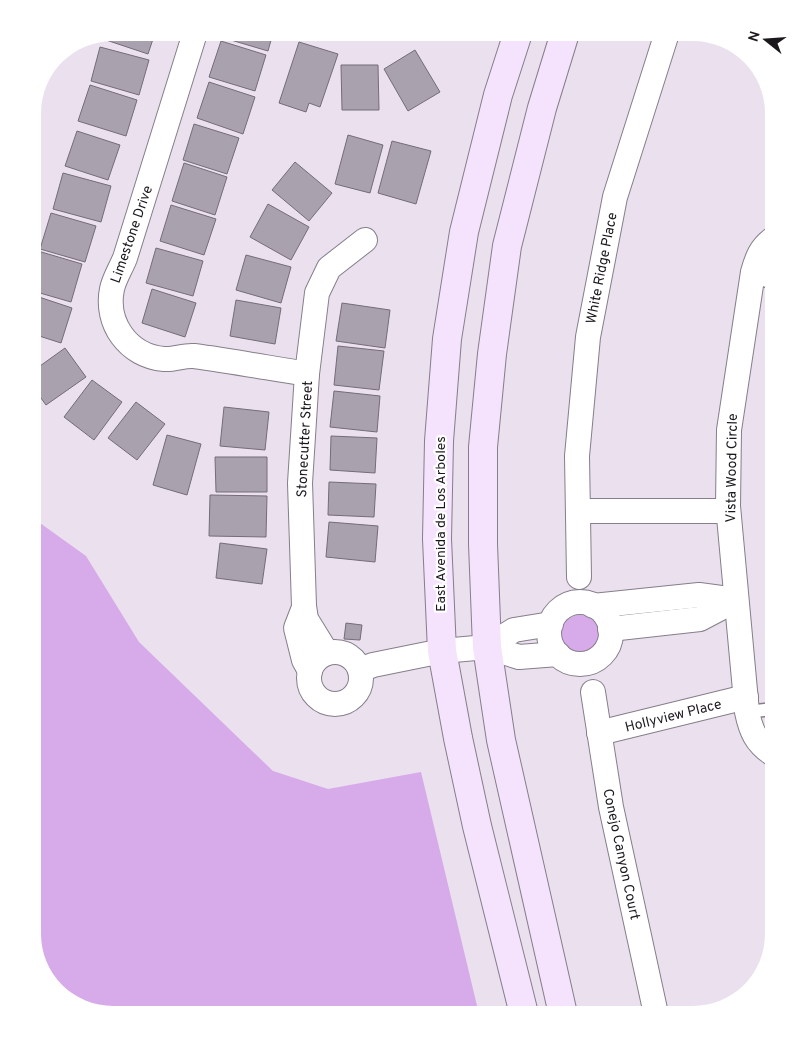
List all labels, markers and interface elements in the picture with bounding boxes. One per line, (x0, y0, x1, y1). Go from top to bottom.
north arrow (741, 15, 791, 65)
text: N (745, 29, 765, 44)
street label: Limestone Drive (108, 183, 157, 286)
street label: White Ridge Place (583, 211, 622, 325)
street label: Stonecutter Street (294, 380, 317, 498)
street label: Vista Wood Circle (723, 413, 742, 523)
street label: East Avenida de Los Arboles (433, 436, 450, 612)
street label: Hollyview Place (623, 696, 723, 737)
street label: Conejo Canyon Court (598, 787, 643, 921)

